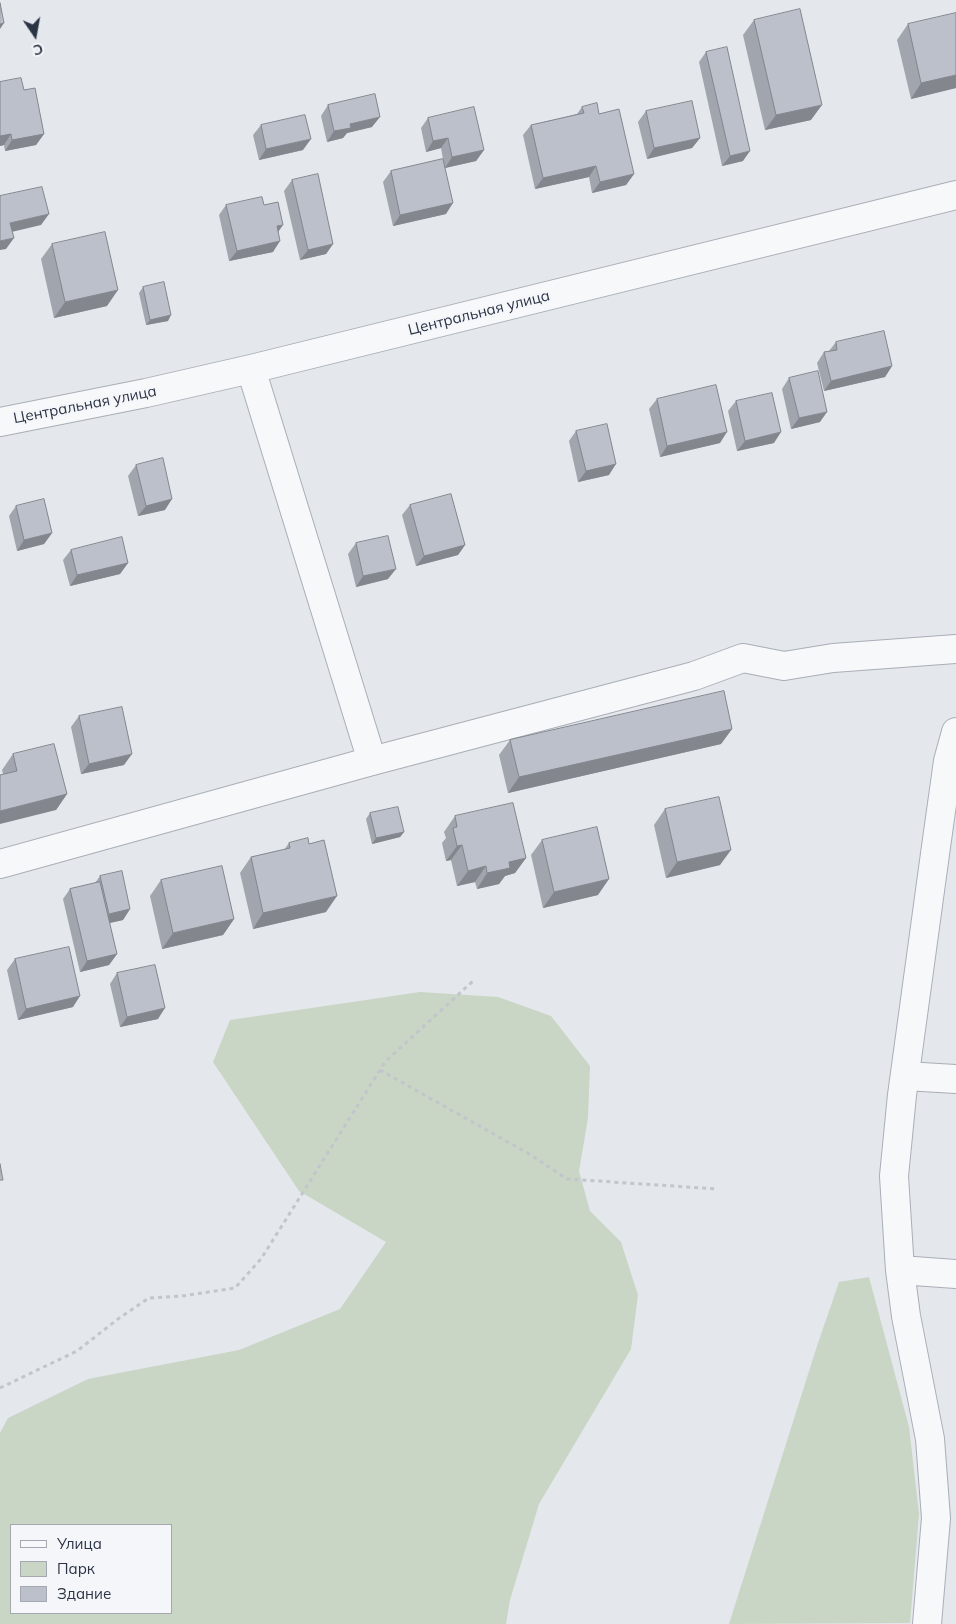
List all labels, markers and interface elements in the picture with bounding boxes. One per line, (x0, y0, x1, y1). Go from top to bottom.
north arrow (10, 10, 60, 60)
text: С (32, 40, 45, 59)
street label: Центральная улица (406, 287, 552, 339)
street label: Центральная улица (12, 382, 158, 428)
legend (10, 1524, 172, 1614)
text: Улица (57, 1534, 102, 1553)
text: Парк (57, 1559, 95, 1578)
text: Здание (57, 1584, 111, 1603)

